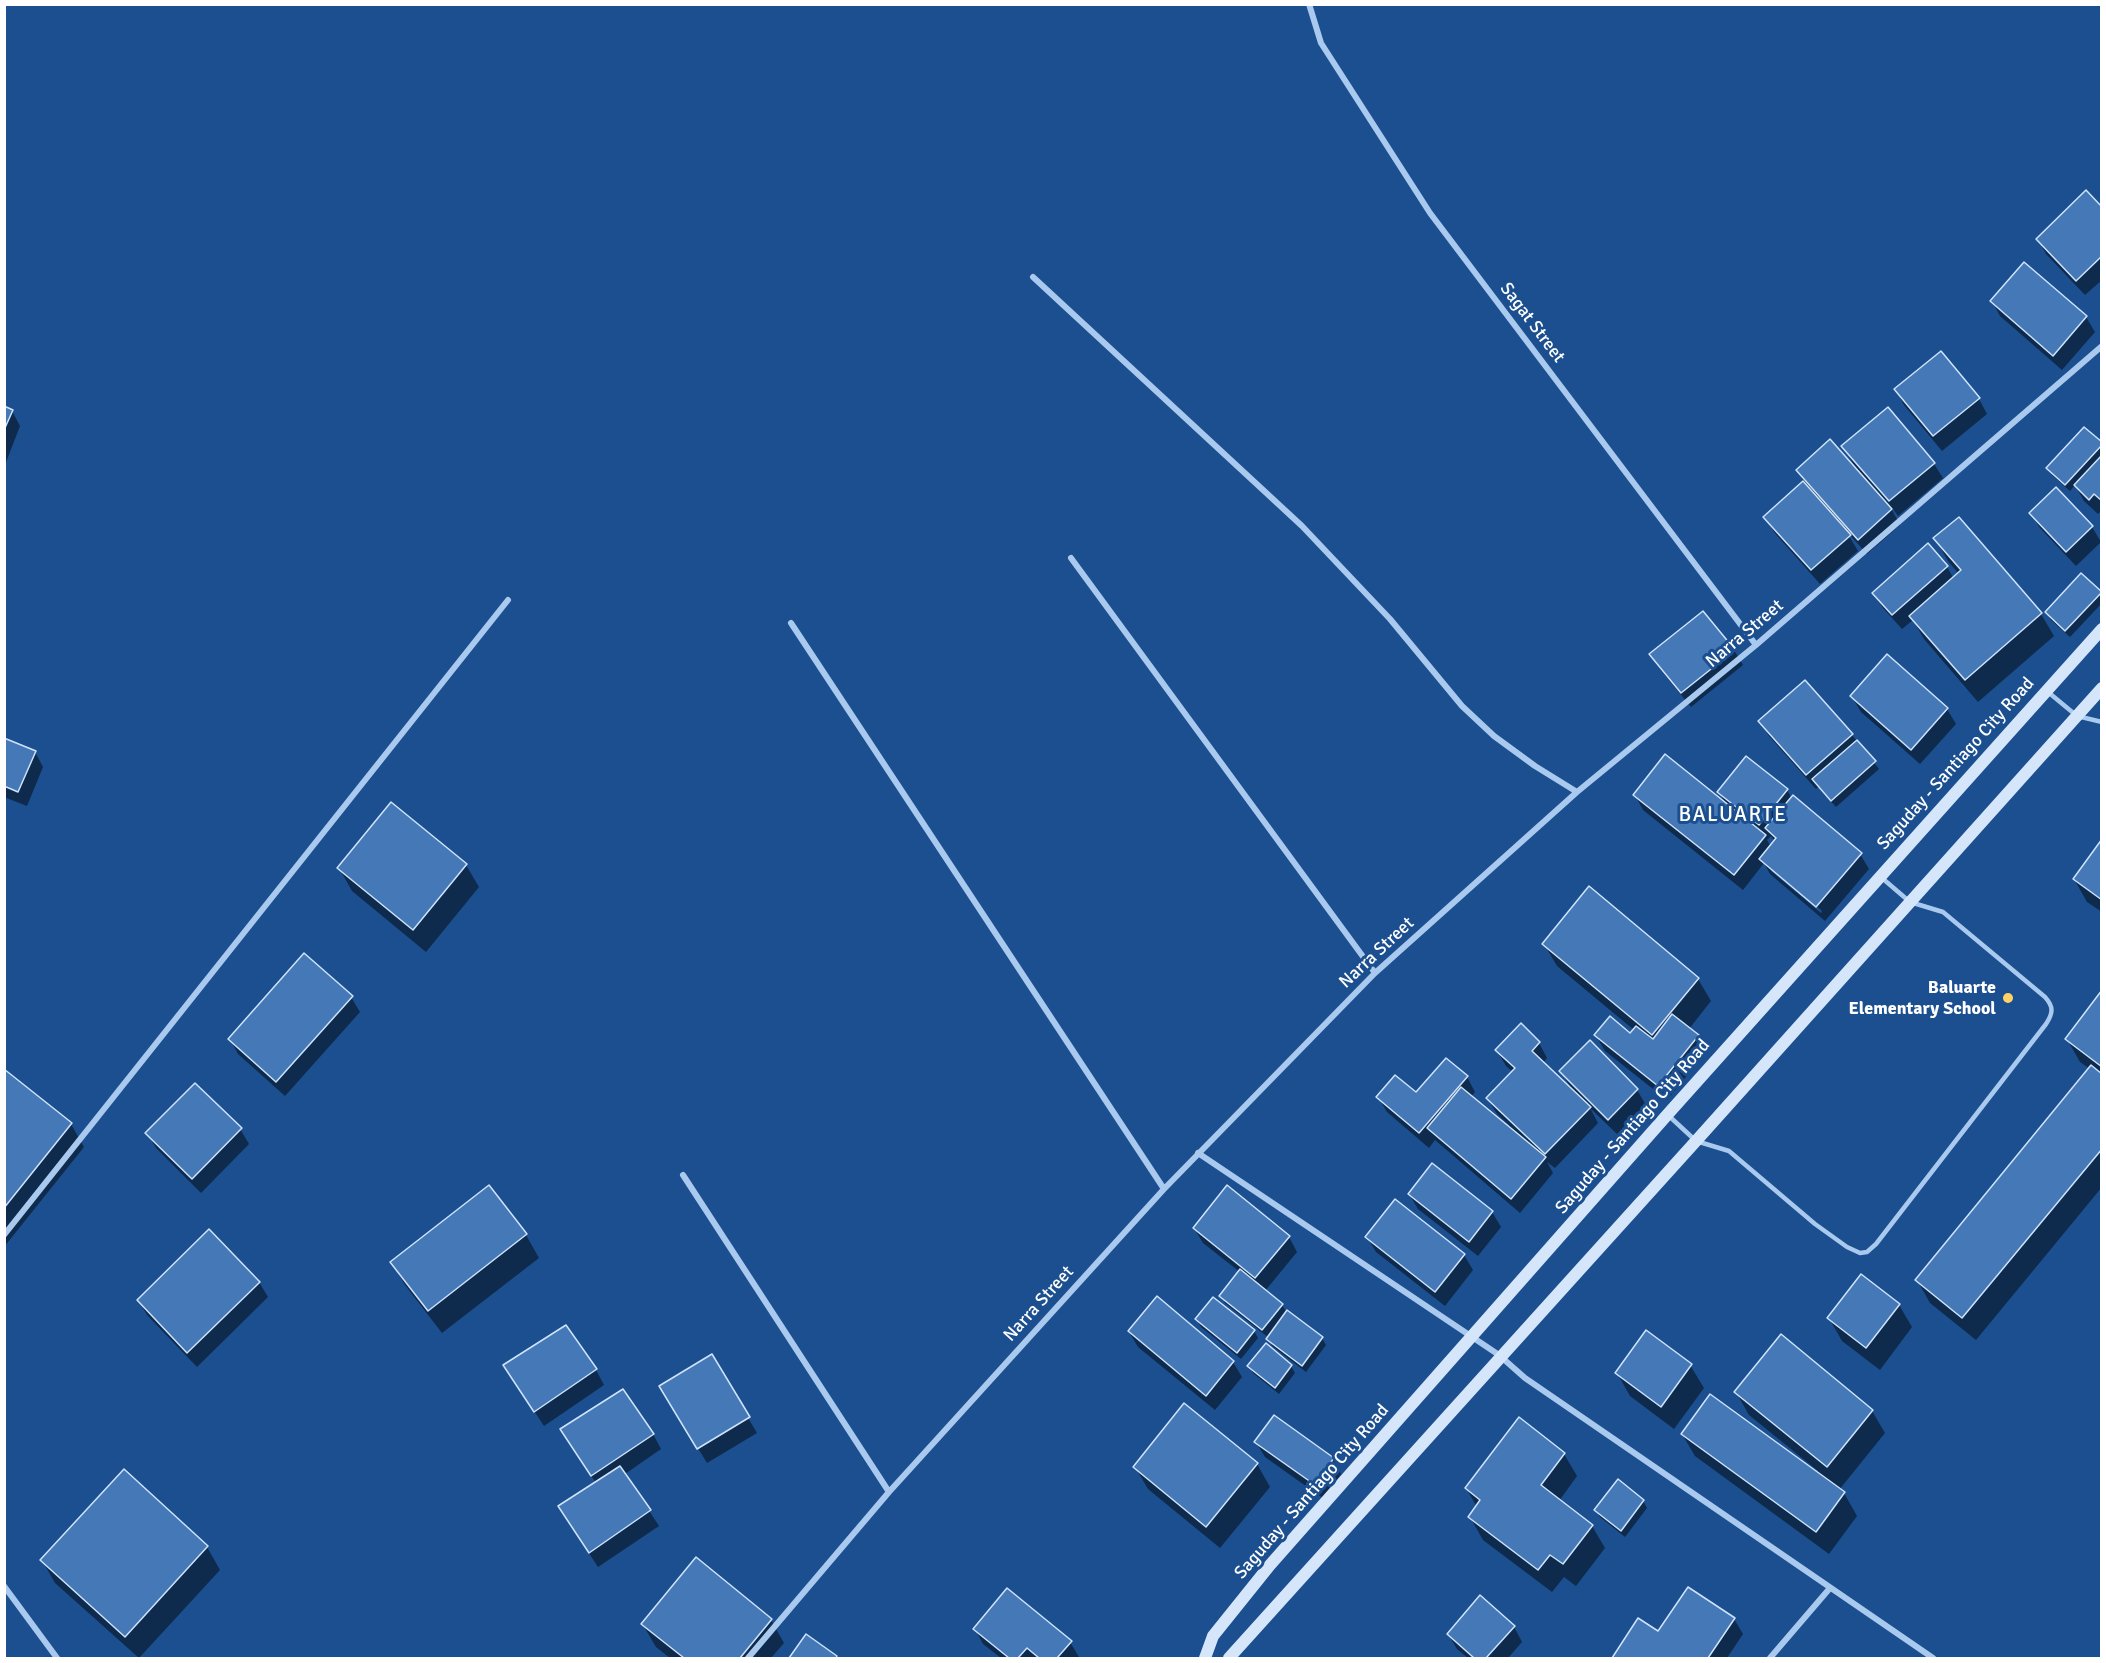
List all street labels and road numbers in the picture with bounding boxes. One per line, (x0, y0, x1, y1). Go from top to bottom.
street label: Sagat Street (1495, 279, 1569, 367)
street label: Narra Street (1702, 595, 1788, 673)
street label: Saguday - Santiago City Road (1873, 673, 2039, 855)
street label: Narra Street (1335, 913, 1419, 993)
street label: Saguday - Santiago City Road (1551, 1035, 1715, 1219)
street label: Narra Street (999, 1262, 1079, 1346)
street label: Saguday - Santiago City Road (1230, 1400, 1394, 1584)

